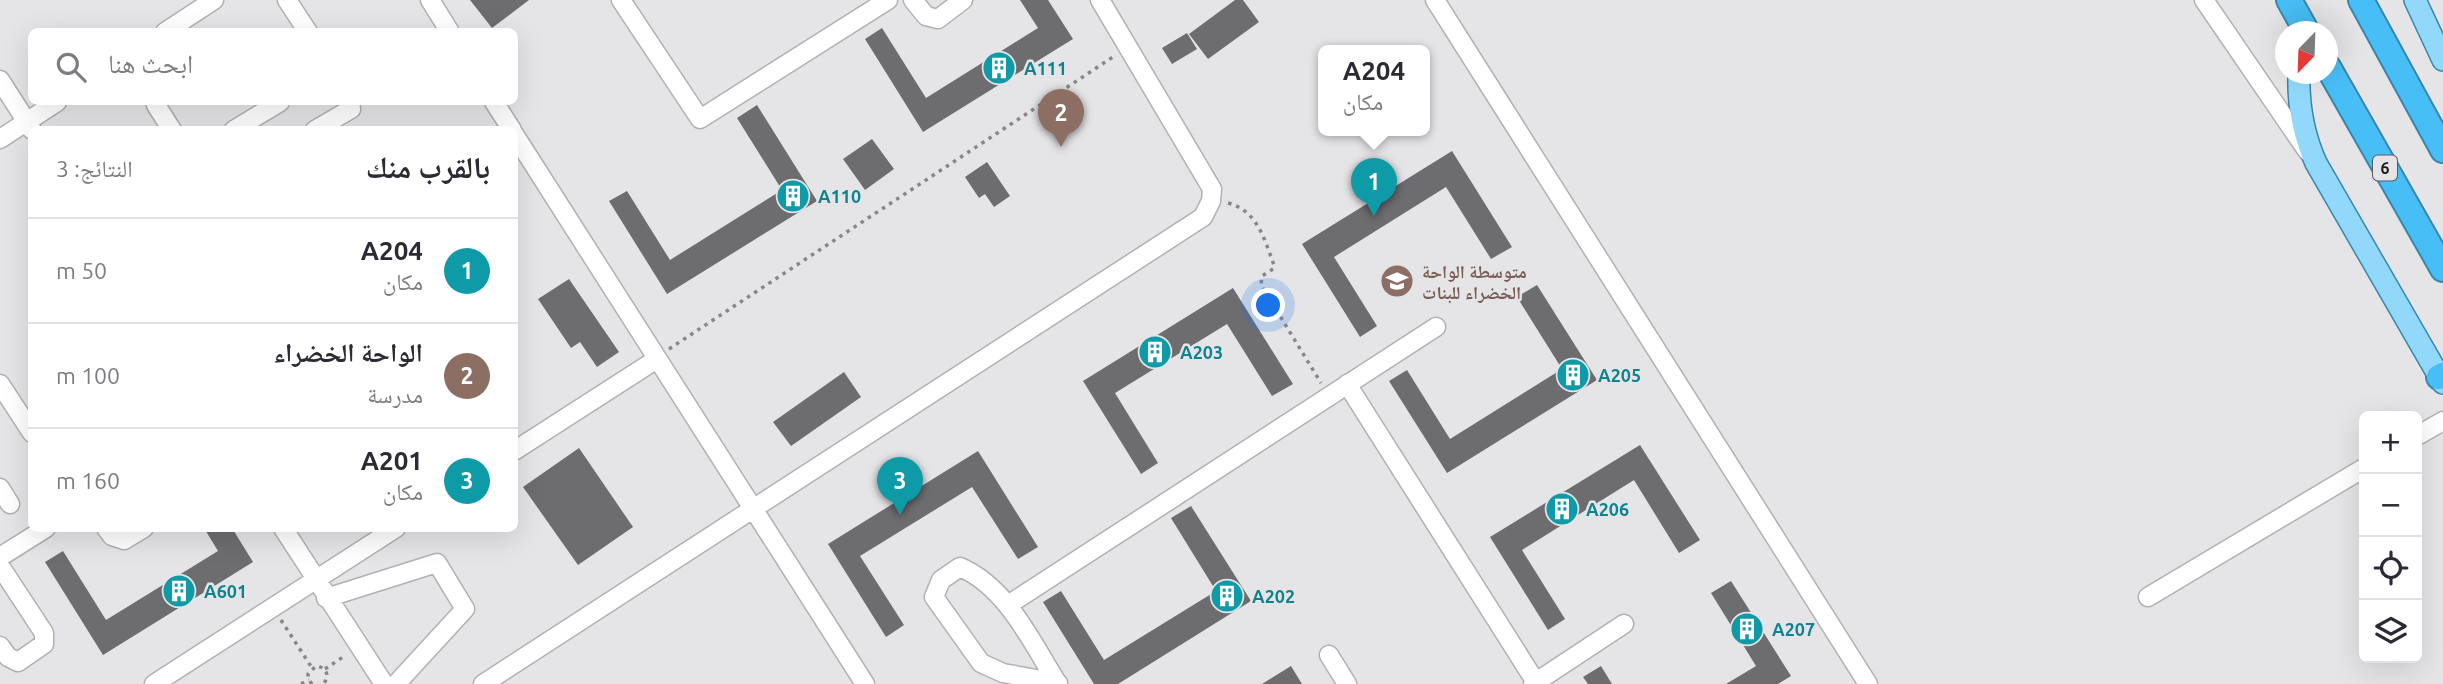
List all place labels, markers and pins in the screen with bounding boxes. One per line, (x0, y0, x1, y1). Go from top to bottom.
building icon: A111 (980, 49, 1018, 87)
place label: A111 (1024, 58, 1067, 78)
pin: 2 (1038, 89, 1084, 147)
pin: 1 (1351, 158, 1397, 216)
building icon: A110 (774, 177, 812, 215)
place label: A110 (818, 186, 861, 206)
place label: متوسطة الواحة الخضراء للبنات (1422, 261, 1527, 304)
school or university icon: متوسطة الواحة الخضراء للبنات (1378, 262, 1416, 300)
building icon: A203 (1136, 333, 1174, 371)
place label: A203 (1180, 342, 1223, 362)
building icon: A205 (1554, 356, 1592, 394)
place label: A205 (1598, 365, 1641, 385)
pin: 3 (877, 457, 923, 515)
building icon: A206 (1543, 490, 1581, 528)
place label: A206 (1586, 499, 1629, 519)
building icon: A601 (160, 572, 198, 610)
building icon: A202 (1208, 577, 1246, 615)
place label: A601 (204, 581, 247, 601)
place label: A202 (1252, 586, 1295, 606)
building icon: A207 (1728, 610, 1766, 648)
place label: A207 (1772, 619, 1815, 639)

